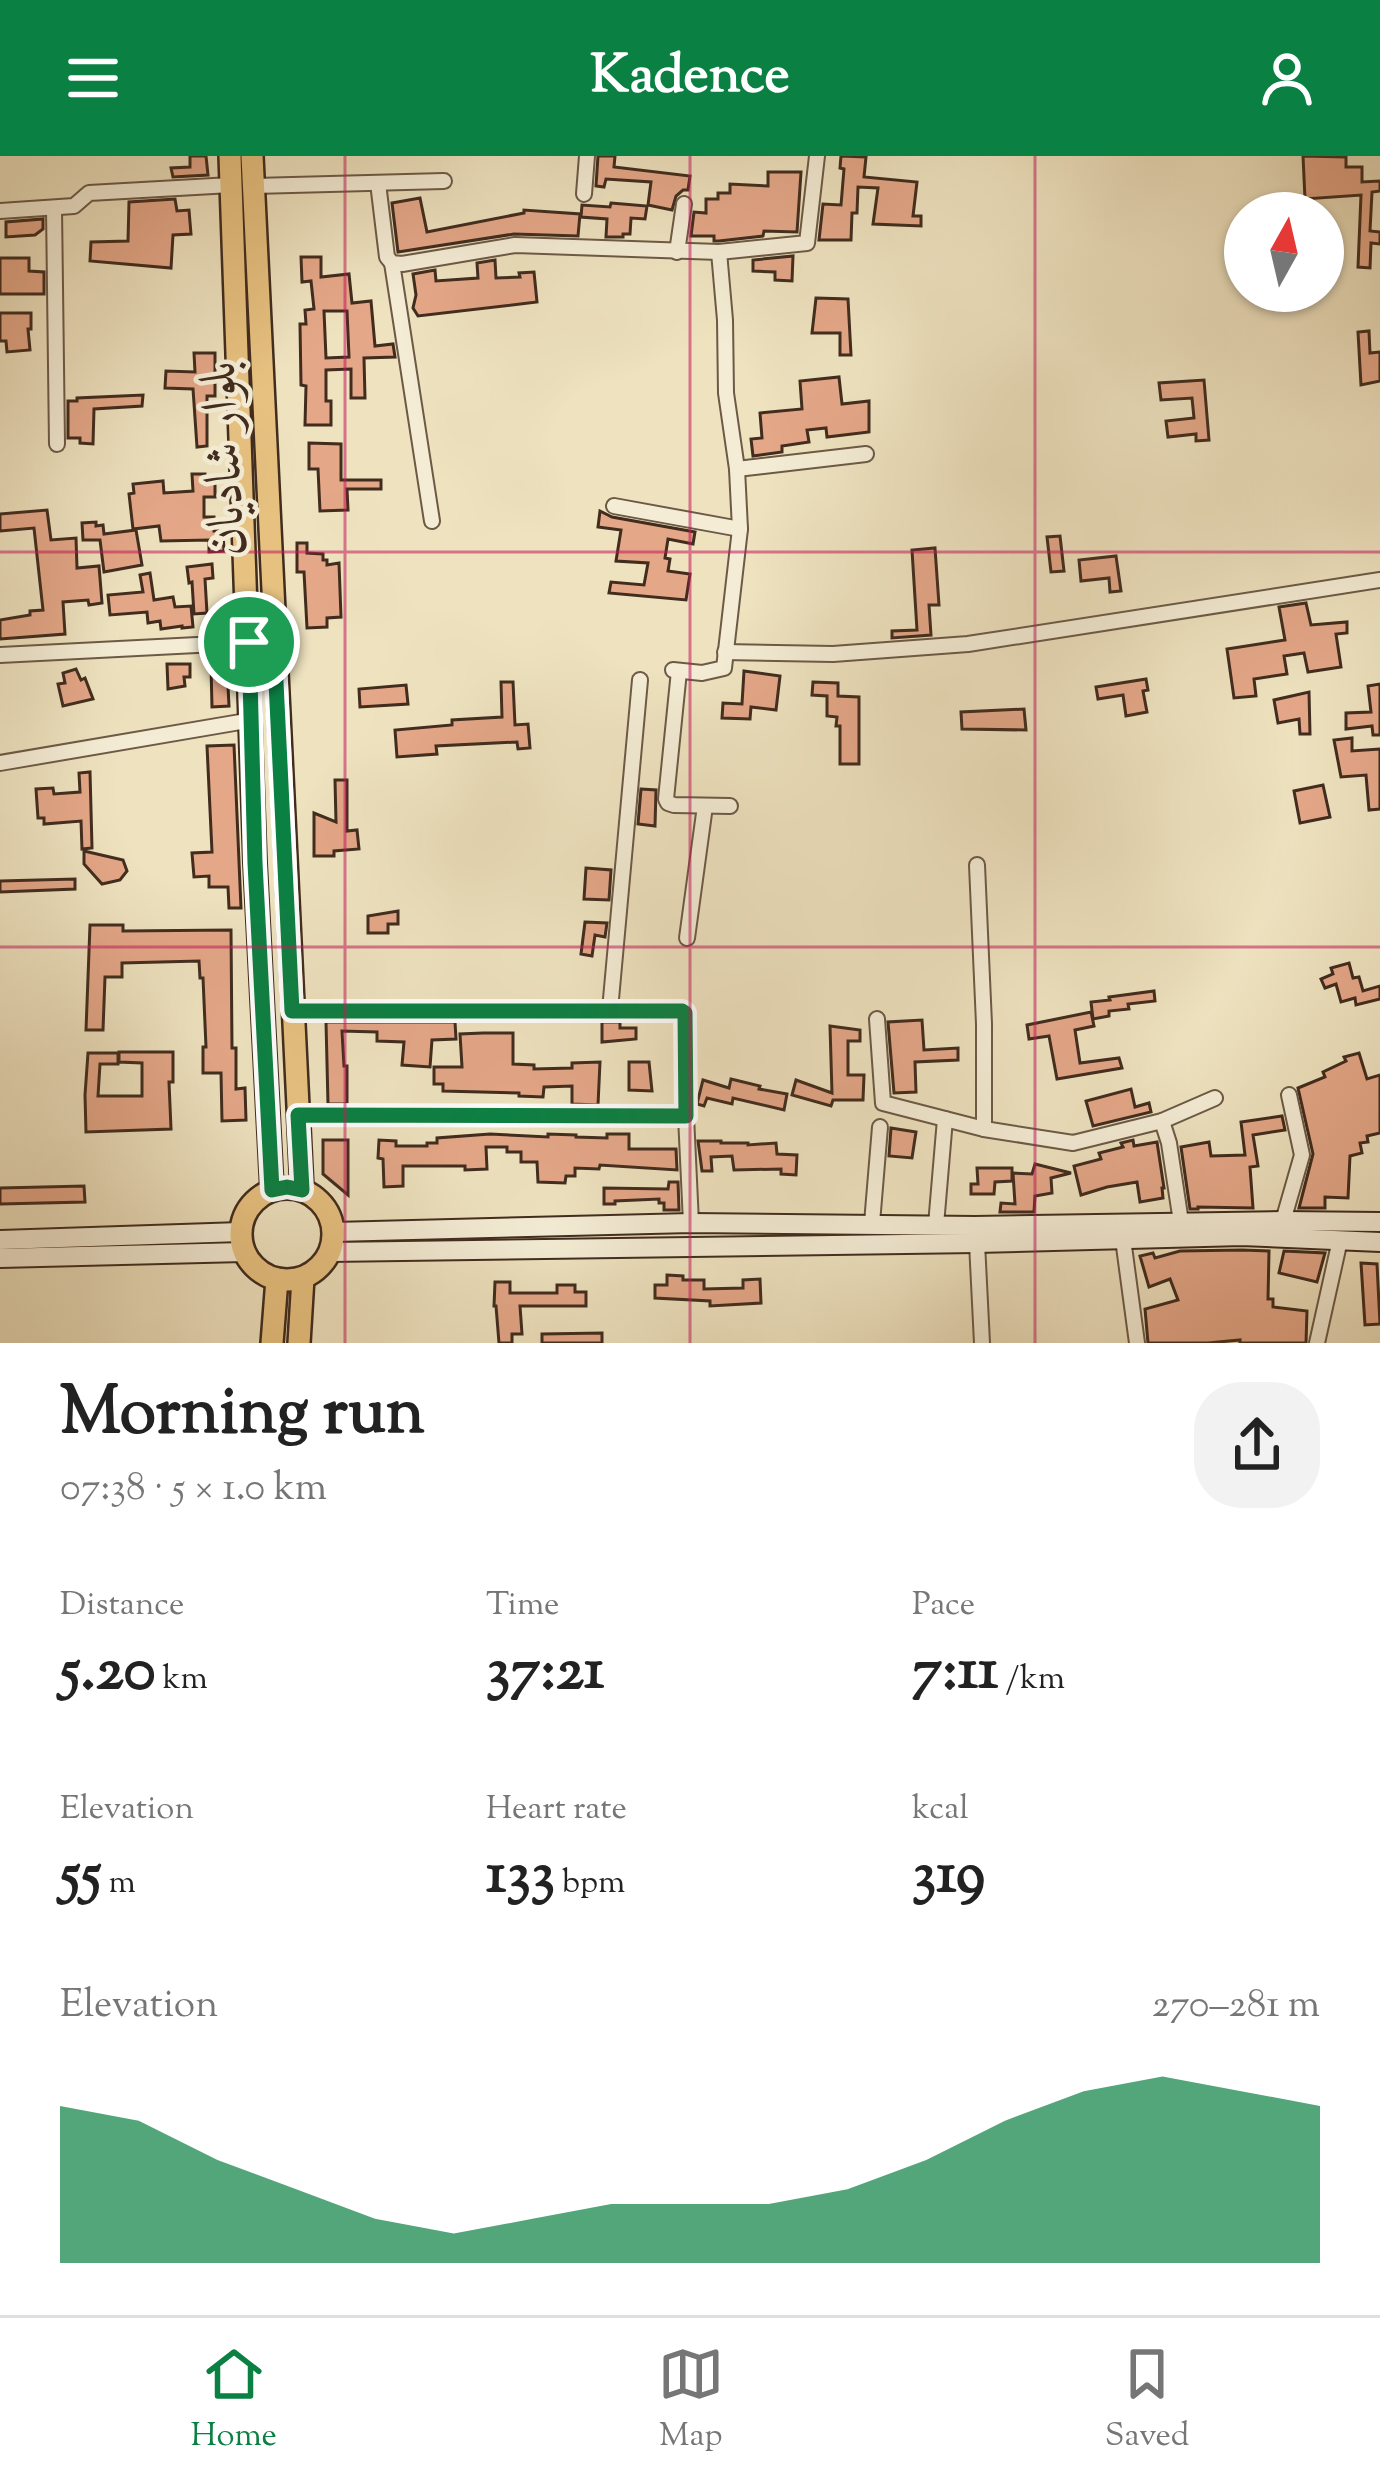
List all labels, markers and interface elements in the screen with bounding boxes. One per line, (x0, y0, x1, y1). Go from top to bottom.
text: Kadence (590, 39, 790, 117)
icon: menu (60, 45, 126, 111)
icon: person (1254, 45, 1320, 111)
north arrow (1224, 192, 1344, 312)
map controls (1224, 192, 1344, 312)
street label: بلوار شادیان (185, 359, 268, 558)
pin (198, 591, 300, 693)
icon: arrive (216, 609, 282, 675)
text: Morning run (60, 1369, 425, 1464)
button: share (1194, 1382, 1320, 1508)
text: 07:38 · 5 × 1.0 km (60, 1462, 327, 1518)
text: Distance (60, 1582, 184, 1630)
text: Time (486, 1582, 559, 1630)
text: Pace (912, 1582, 975, 1630)
text: 5.20 (60, 1630, 155, 1717)
text: 37:21 (486, 1630, 604, 1717)
text: 7:11 (912, 1630, 998, 1717)
text: km (155, 1656, 208, 1704)
text: /km (998, 1656, 1065, 1704)
text: Elevation (60, 1786, 194, 1834)
text: Heart rate (486, 1786, 627, 1834)
text: kcal (912, 1786, 969, 1834)
text: 55 (60, 1834, 102, 1921)
text: 133 (486, 1834, 555, 1921)
text: 319 (912, 1834, 985, 1921)
text: m (102, 1860, 136, 1908)
text: bpm (555, 1860, 625, 1908)
text: Elevation (60, 1979, 218, 2035)
text: 270–281 m (1152, 1979, 1320, 2035)
tab: Home (190, 2341, 277, 2461)
tab: Map (658, 2341, 724, 2461)
tab: Saved (1105, 2341, 1190, 2461)

